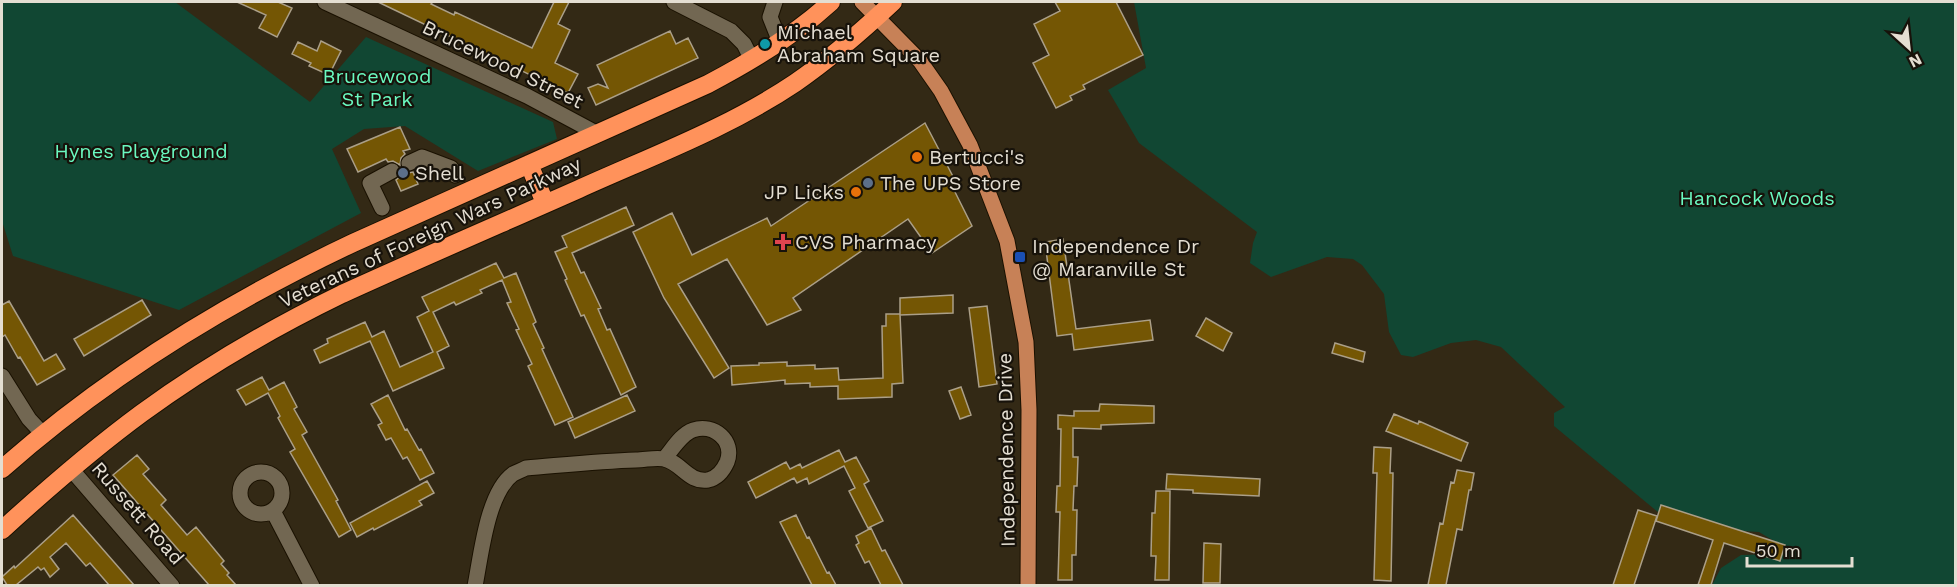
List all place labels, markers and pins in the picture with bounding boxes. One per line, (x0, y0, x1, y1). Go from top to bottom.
place label: Michael Abraham Square (777, 20, 940, 67)
marker: Michael Abraham Square (758, 37, 772, 51)
place label: Bertucci's (929, 145, 1025, 169)
marker: Bertucci's (910, 150, 924, 164)
place label: Shell (415, 161, 464, 185)
marker: Shell (396, 166, 410, 180)
place label: The UPS Store (880, 171, 1021, 195)
marker: The UPS Store (861, 176, 875, 190)
place label: JP Licks (764, 180, 844, 204)
marker: JP Licks (849, 185, 863, 199)
place label: CVS Pharmacy (795, 230, 937, 254)
place label: Independence Dr @ Maranville St (1032, 234, 1199, 281)
marker: CVS Pharmacy (776, 235, 790, 249)
marker: Independence Dr @ Maranville St (1013, 250, 1027, 264)

